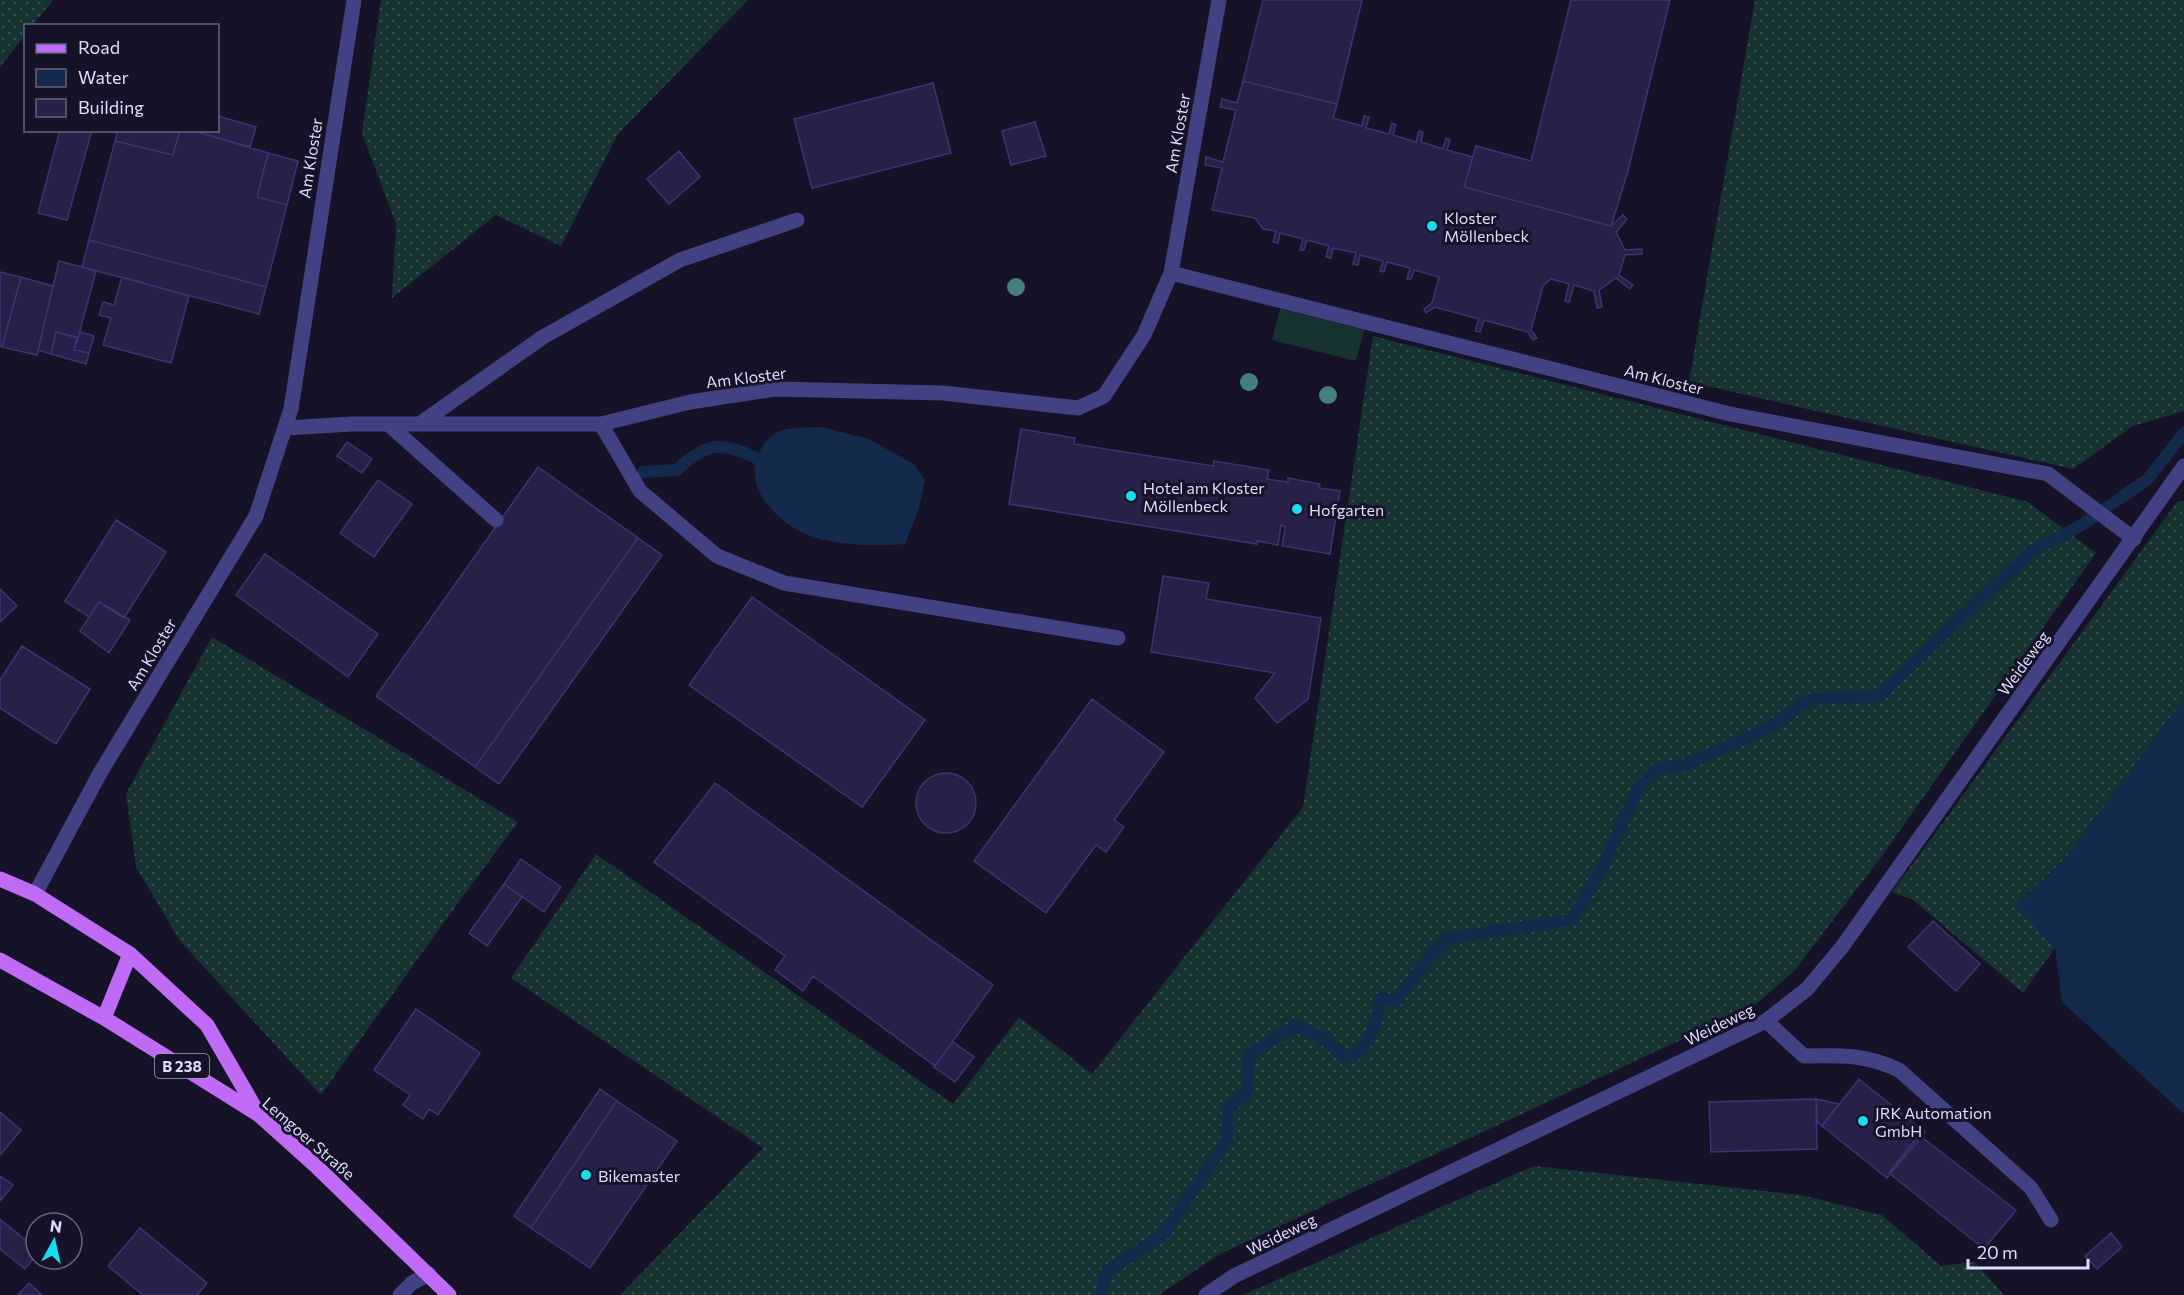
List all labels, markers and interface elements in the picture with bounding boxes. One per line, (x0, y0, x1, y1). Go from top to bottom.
legend (24, 24, 219, 132)
text: Road (78, 36, 120, 58)
text: Water (78, 66, 129, 88)
street label: Am Kloster (1161, 91, 1193, 174)
text: Building (78, 96, 144, 118)
street label: Am Kloster (294, 116, 326, 199)
place label: Kloster Möllenbeck (1444, 208, 1529, 245)
marker: Kloster Möllenbeck (1425, 219, 1439, 233)
street label: Am Kloster (1623, 360, 1706, 398)
street label: Am Kloster (705, 363, 788, 391)
place label: Hotel am Kloster Möllenbeck (1143, 478, 1265, 515)
marker: Hotel am Kloster Möllenbeck (1124, 489, 1138, 503)
place label: Hofgarten (1309, 500, 1384, 519)
marker: Hofgarten (1290, 502, 1304, 516)
street label: Am Kloster (122, 614, 180, 694)
street label: Weideweg (1993, 627, 2053, 699)
street label: Weideweg (1681, 999, 1757, 1049)
road number: B 238 (155, 1054, 209, 1078)
street label: Lemgoer Straße (259, 1093, 359, 1183)
place label: JRK Automation GmbH (1875, 1103, 1992, 1140)
marker: JRK Automation GmbH (1856, 1114, 1870, 1128)
place label: Bikemaster (598, 1166, 681, 1185)
marker: Bikemaster (579, 1168, 593, 1182)
street label: Weideweg (1243, 1209, 1319, 1259)
north arrow (24, 1211, 84, 1271)
text: N (49, 1215, 63, 1236)
scale bar (1968, 1232, 2088, 1270)
text: 20 m (1977, 1241, 2018, 1263)

